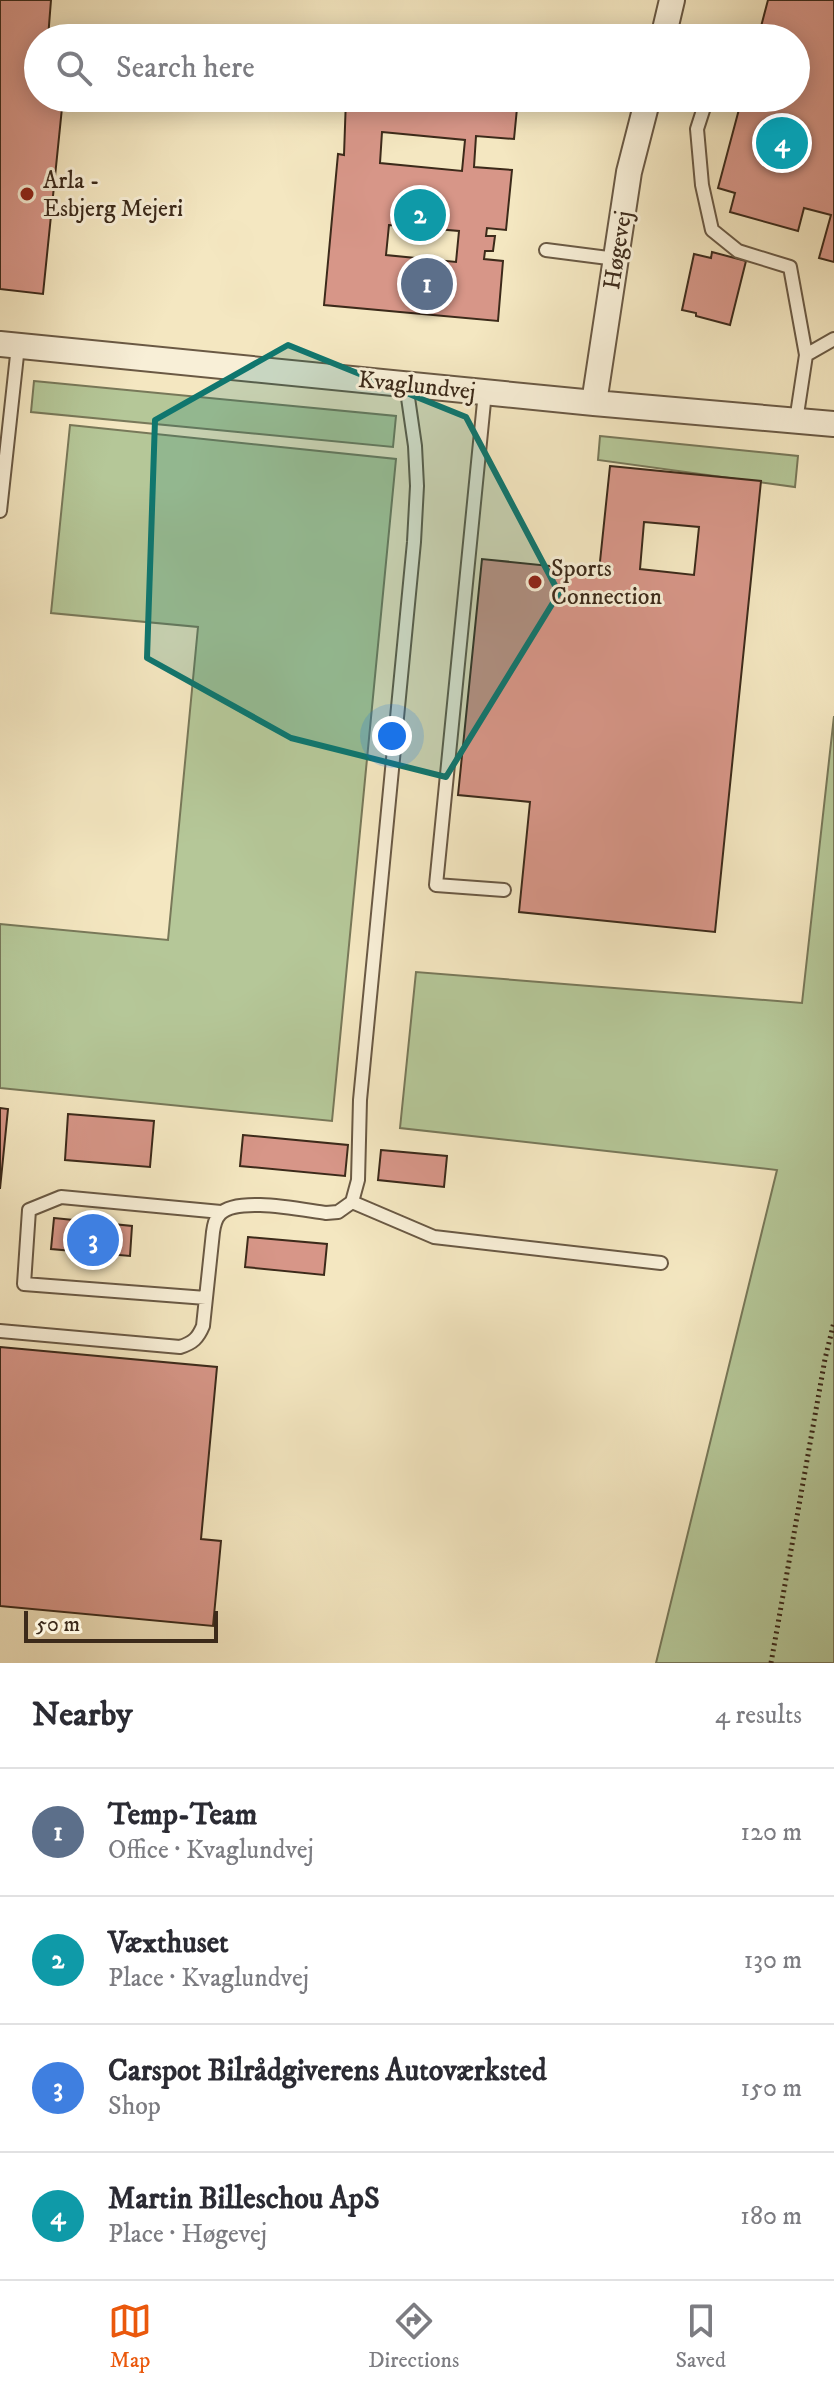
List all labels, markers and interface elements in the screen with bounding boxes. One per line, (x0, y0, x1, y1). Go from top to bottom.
search box (24, 24, 810, 112)
icon: search (52, 46, 96, 90)
text: Search here (116, 50, 255, 87)
pin: 4 (756, 113, 808, 173)
place label: Arla - Esbjerg Mejeri (43, 166, 183, 224)
marker: Arla - Esbjerg Mejeri (18, 185, 36, 203)
pin: 2 (394, 185, 446, 245)
street label: Høgevej (597, 209, 639, 292)
pin: 1 (401, 254, 453, 314)
street label: Kvaglundvej (357, 365, 477, 407)
place label: Sports Connection (551, 554, 662, 612)
marker: Sports Connection (526, 573, 544, 591)
your location (372, 716, 412, 756)
pin: 3 (67, 1210, 119, 1270)
scale bar (24, 1607, 218, 1643)
text: 50 m (36, 1611, 80, 1638)
text: Nearby (32, 1694, 133, 1736)
text: 4 results (715, 1699, 802, 1732)
text: Temp-Team (108, 1797, 257, 1834)
text: 1 (53, 1816, 63, 1849)
text: 120 m (741, 1816, 802, 1849)
text: Office · Kvaglundvej (108, 1834, 314, 1867)
text: Væxthuset (108, 1925, 229, 1962)
text: 2 (52, 1944, 64, 1977)
text: 130 m (744, 1944, 802, 1977)
text: Place · Kvaglundvej (108, 1962, 309, 1995)
text: Carspot Bilrådgiverens Autoværksted (108, 2053, 547, 2090)
text: 3 (53, 2072, 63, 2105)
text: 150 m (741, 2072, 802, 2105)
text: Shop (108, 2090, 161, 2123)
text: Martin Billeschou ApS (108, 2181, 380, 2218)
text: 4 (51, 2200, 65, 2233)
text: 180 m (740, 2200, 802, 2233)
text: Place · Høgevej (108, 2218, 267, 2251)
tab: Map (108, 2299, 152, 2374)
tab: Directions (368, 2299, 459, 2374)
tab: Saved (675, 2299, 726, 2374)

